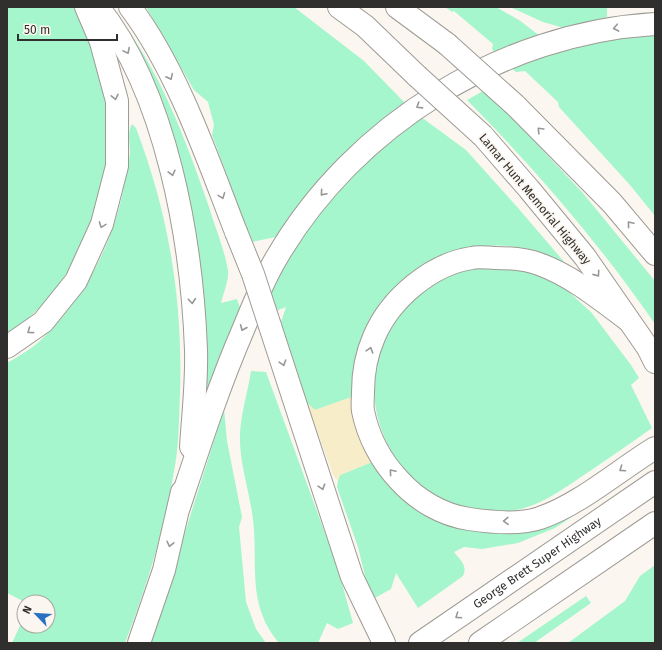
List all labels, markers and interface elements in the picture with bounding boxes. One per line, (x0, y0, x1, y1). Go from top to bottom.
scale bar (18, 16, 117, 42)
text: 50 m (24, 23, 50, 37)
one-way arrow (613, 23, 619, 32)
one-way arrow (122, 47, 129, 55)
one-way arrow (166, 73, 173, 80)
one-way arrow (111, 94, 119, 100)
one-way arrow (416, 102, 423, 109)
one-way arrow (537, 127, 545, 135)
street label: Lamar Hunt Memorial Highway (476, 131, 594, 267)
one-way arrow (167, 170, 175, 176)
one-way arrow (320, 188, 328, 196)
one-way arrow (217, 193, 225, 200)
one-way arrow (98, 221, 106, 228)
one-way arrow (627, 221, 634, 228)
one-way arrow (592, 270, 600, 277)
one-way arrow (187, 298, 196, 304)
one-way arrow (240, 325, 248, 332)
one-way arrow (28, 326, 35, 333)
one-way arrow (365, 347, 374, 354)
one-way arrow (278, 360, 287, 367)
one-way arrow (619, 464, 626, 472)
one-way arrow (389, 470, 396, 477)
one-way arrow (317, 483, 326, 490)
street label: George Brett Super Highway (470, 514, 604, 611)
one-way arrow (503, 517, 509, 526)
one-way arrow (167, 541, 175, 548)
north arrow (16, 594, 56, 634)
text: N (20, 604, 35, 616)
one-way arrow (456, 611, 463, 618)

